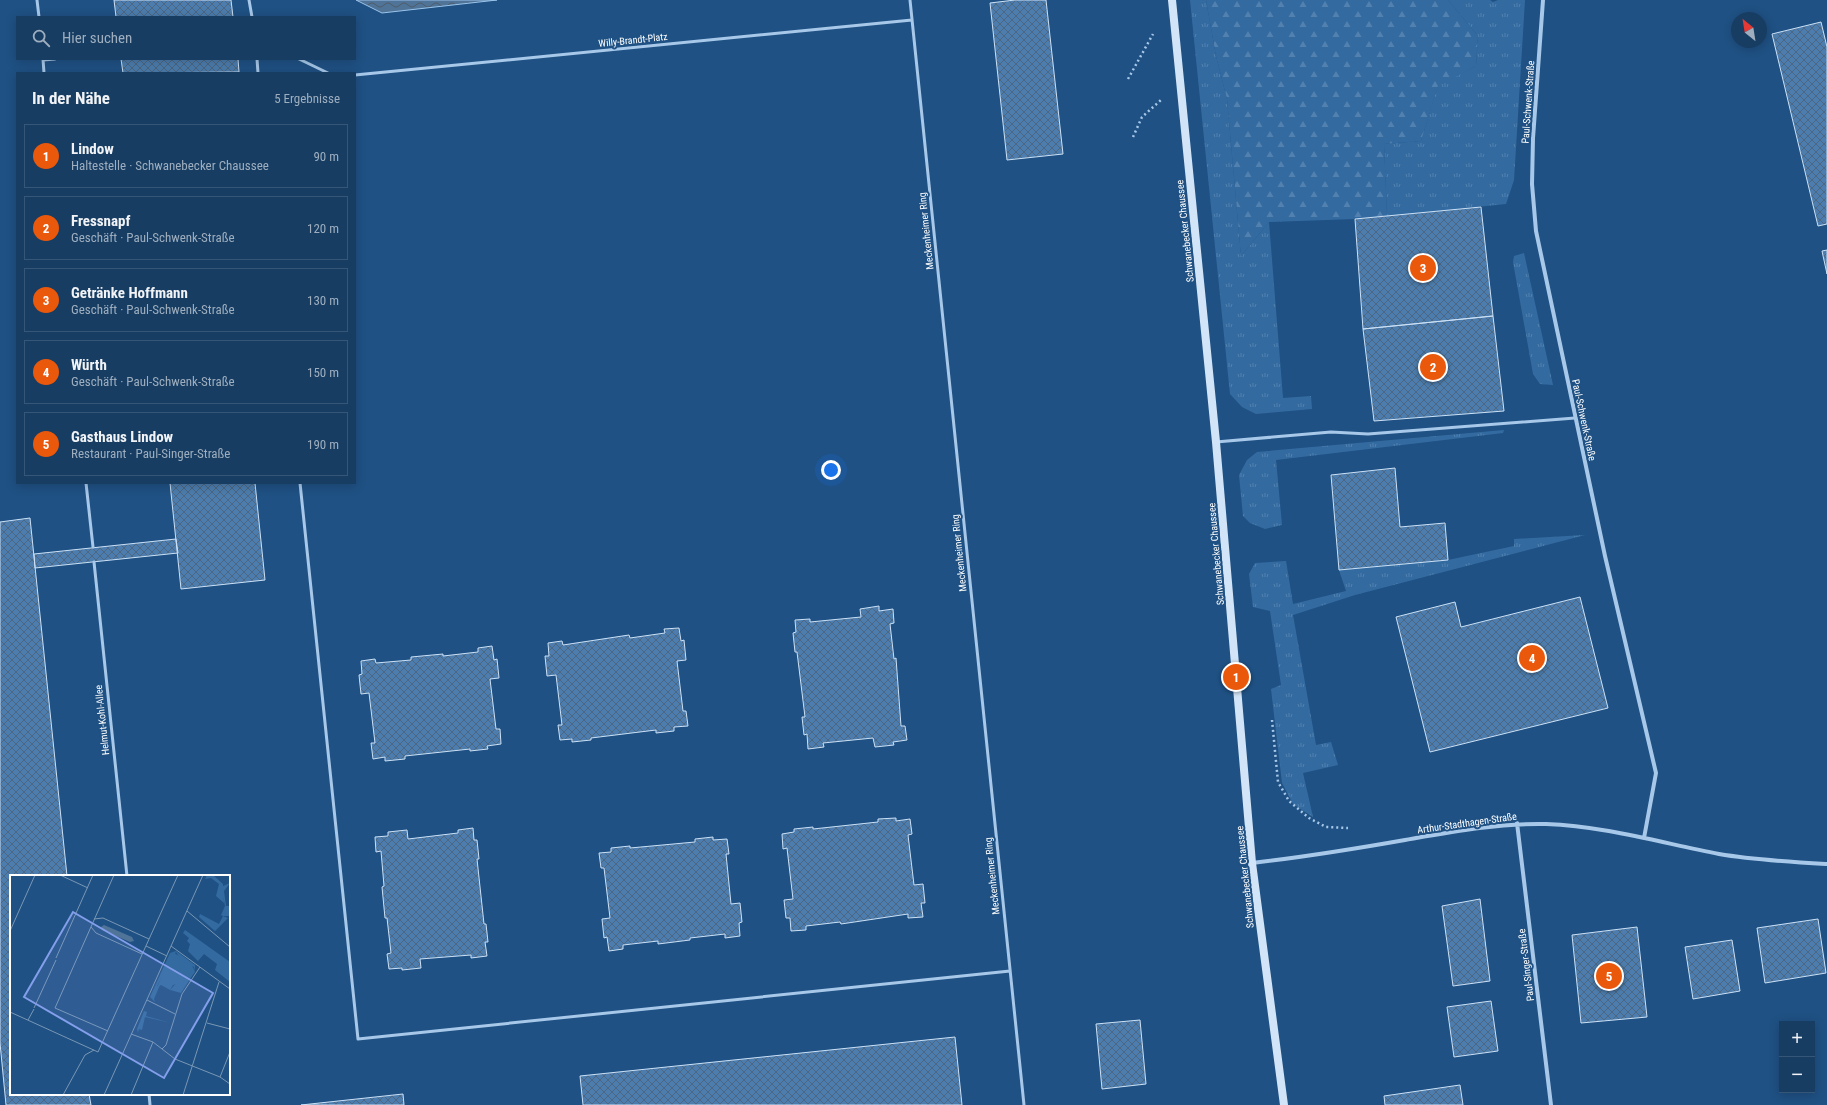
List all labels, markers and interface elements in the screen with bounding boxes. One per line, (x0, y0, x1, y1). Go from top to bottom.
north arrow (1731, 12, 1767, 48)
search box (16, 16, 356, 60)
icon: search (30, 27, 52, 49)
text: Hier suchen (62, 29, 132, 47)
street label: Willy-Brandt-Platz (598, 31, 668, 49)
street label: Paul-Schwenk-Straße (1520, 60, 1536, 144)
text: In der Nähe (32, 88, 110, 108)
text: 5 Ergebnisse (274, 91, 340, 106)
text: Lindow (71, 140, 114, 158)
text: 1 (43, 149, 49, 164)
text: 90 m (313, 149, 339, 164)
text: Haltestelle · Schwanebecker Chaussee (71, 158, 269, 173)
street label: Schwanebecker Chaussee (1174, 179, 1196, 283)
street label: Meckenheimer Ring (916, 192, 936, 270)
text: Fressnapf (71, 212, 130, 230)
text: 2 (43, 221, 49, 236)
text: 120 m (307, 221, 339, 236)
text: Geschäft · Paul-Schwenk-Straße (71, 230, 235, 245)
pin: 3 (1410, 253, 1436, 283)
text: Getränke Hoffmann (71, 284, 188, 302)
text: 3 (43, 293, 49, 308)
text: 130 m (307, 293, 339, 308)
text: Geschäft · Paul-Schwenk-Straße (71, 302, 235, 317)
pin: 2 (1420, 352, 1446, 382)
text: Würth (71, 356, 107, 374)
text: 4 (43, 365, 49, 380)
text: 150 m (307, 365, 339, 380)
text: Geschäft · Paul-Schwenk-Straße (71, 374, 235, 389)
street label: Paul-Schwenk-Straße (1570, 378, 1598, 462)
text: Gasthaus Lindow (71, 428, 173, 446)
text: 5 (43, 437, 49, 452)
text: 190 m (307, 437, 339, 452)
text: Restaurant · Paul-Singer-Straße (71, 446, 230, 461)
your location (821, 460, 841, 480)
street label: Schwanebecker Chaussee (1206, 502, 1226, 606)
street label: Meckenheimer Ring (949, 514, 969, 592)
pin: 4 (1519, 643, 1545, 673)
pin: 1 (1223, 662, 1249, 692)
street label: Helmut-Kohl-Allee (93, 684, 111, 756)
street label: Arthur-Stadthagen-Straße (1417, 811, 1518, 835)
street label: Schwanebecker Chaussee (1234, 825, 1256, 929)
street label: Meckenheimer Ring (982, 837, 1002, 915)
inset map (10, 875, 230, 1095)
street label: Paul-Singer-Straße (1516, 928, 1536, 1002)
pin: 5 (1596, 961, 1622, 991)
map controls (1779, 1021, 1815, 1093)
button: + (1779, 1021, 1815, 1057)
button: − (1779, 1057, 1815, 1093)

